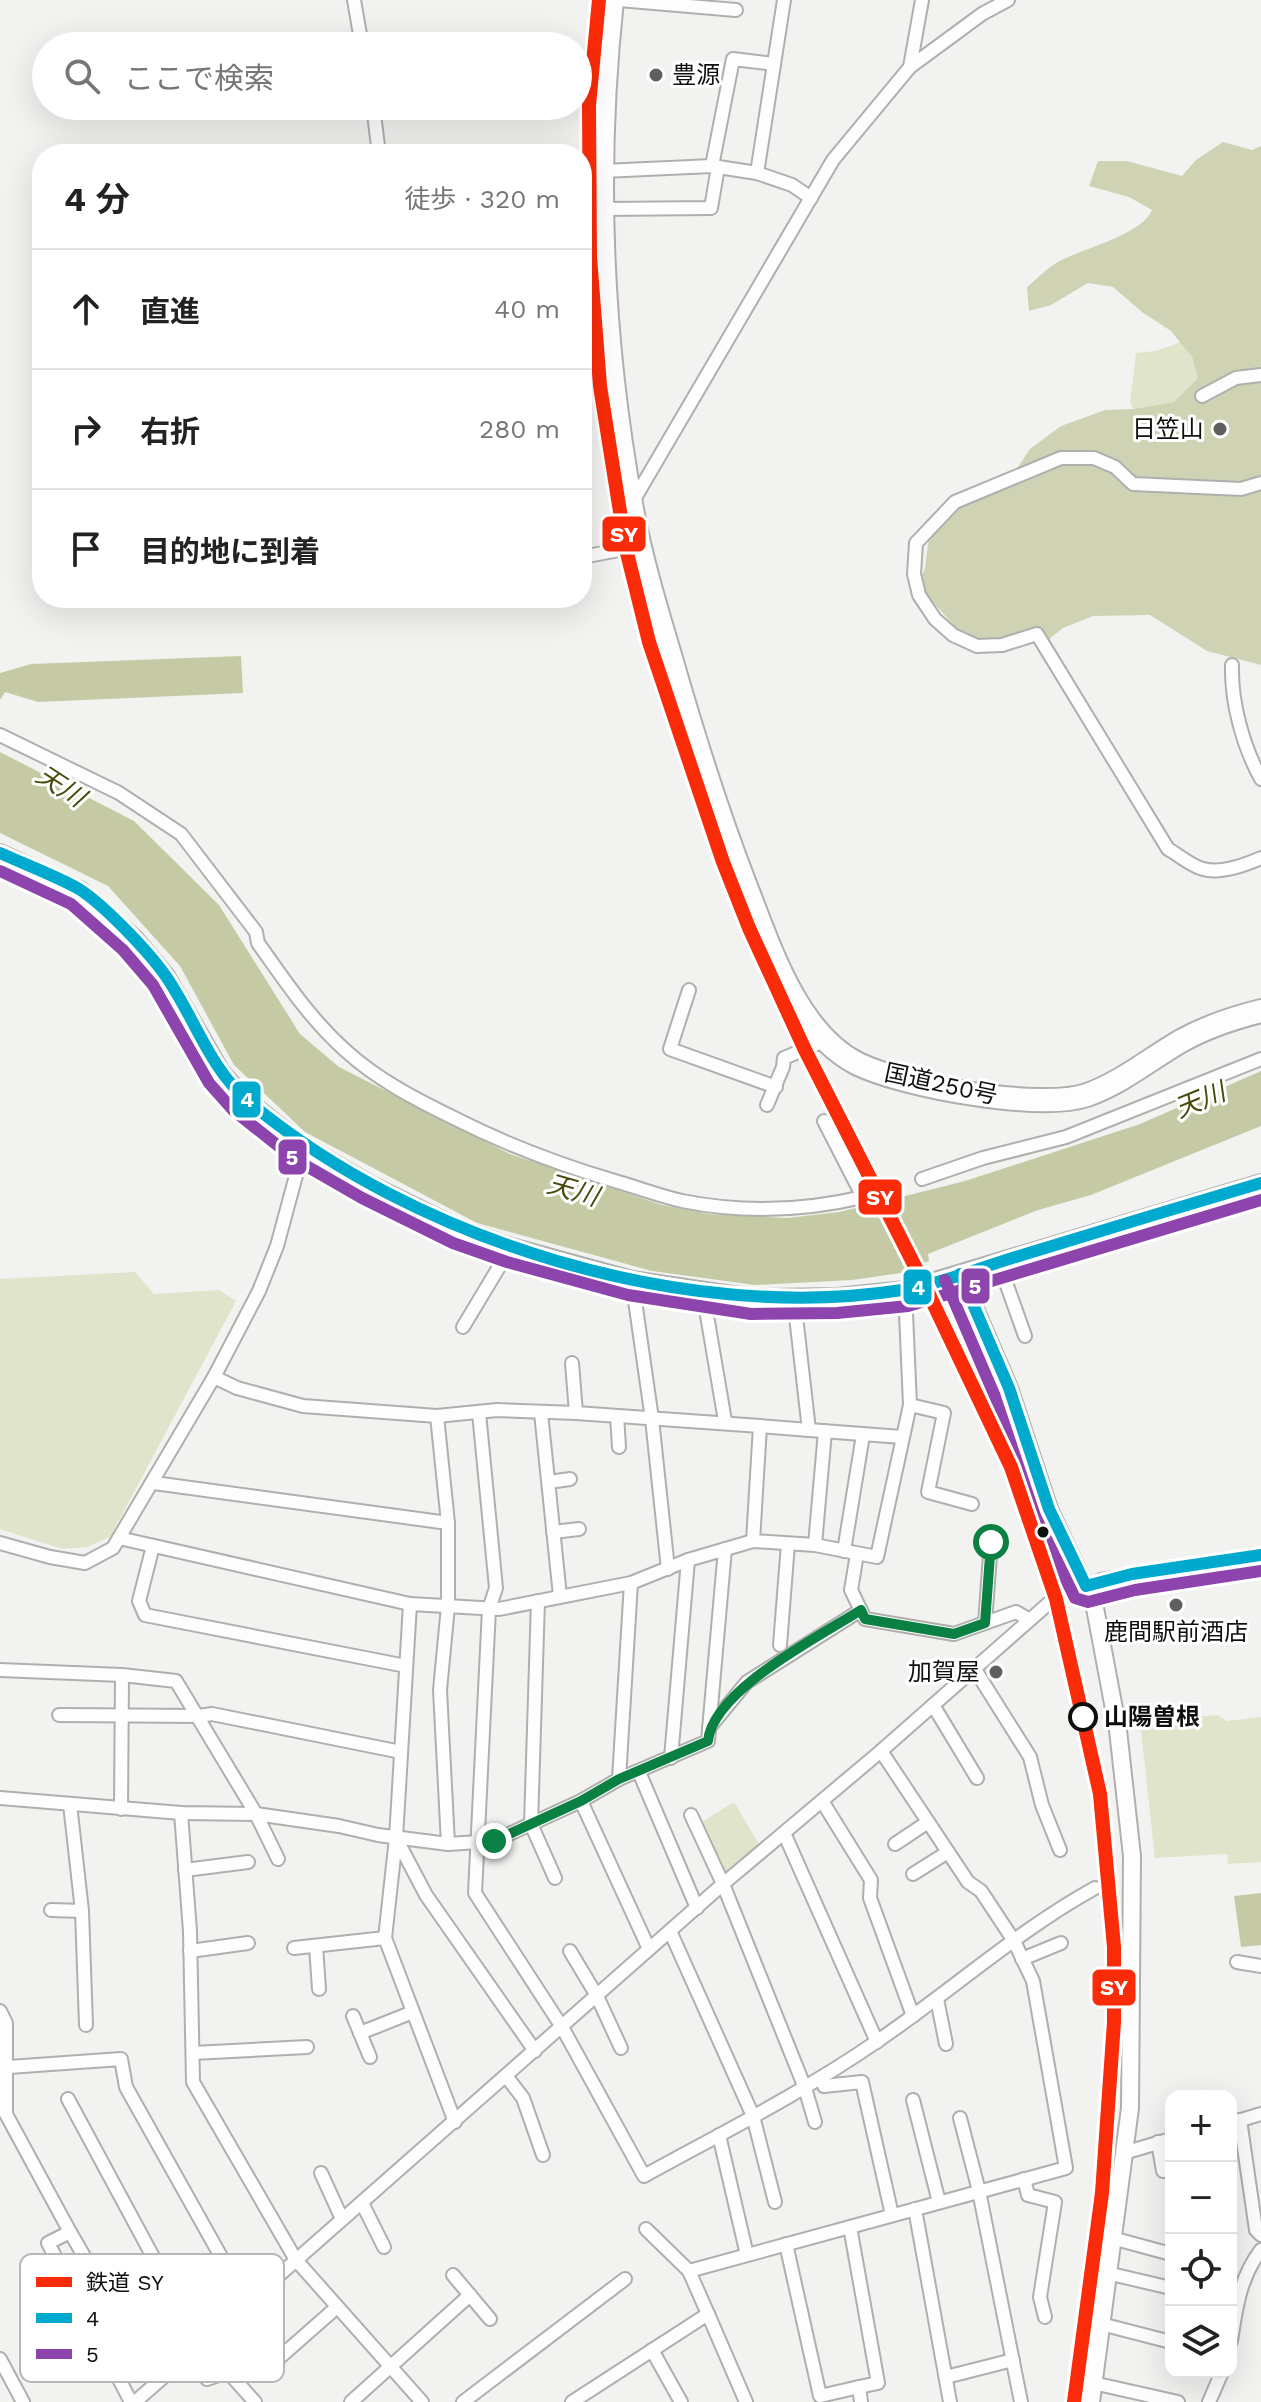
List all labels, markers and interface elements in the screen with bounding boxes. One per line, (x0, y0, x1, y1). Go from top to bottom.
search box (32, 32, 592, 120)
icon: search (60, 54, 104, 98)
text: ここで検索 (124, 61, 274, 96)
place label: 豊源 (672, 61, 720, 89)
marker: 豊源 (647, 66, 665, 84)
text: 4 分 (64, 179, 130, 219)
text: 徒歩 · 320 m (404, 184, 560, 214)
icon: ahead (64, 287, 108, 331)
text: 直進 (140, 294, 200, 329)
text: 40 m (494, 294, 560, 324)
icon: right (64, 407, 108, 451)
text: 右折 (140, 414, 200, 449)
text: 280 m (479, 414, 560, 444)
place label: 日笠山 (1132, 415, 1204, 443)
marker: 日笠山 (1211, 420, 1229, 438)
line badge: SY (601, 515, 647, 553)
text: SY (610, 522, 639, 547)
icon: arrive (64, 527, 108, 571)
text: 目的地に到着 (140, 534, 320, 569)
water label: 天川 (31, 759, 93, 814)
street label: 国道250号 (882, 1058, 1000, 1110)
water label: 天川 (1170, 1075, 1233, 1124)
line badge: 4 (231, 1080, 262, 1119)
text: 4 (240, 1087, 254, 1112)
line badge: 5 (277, 1138, 308, 1176)
text: 5 (286, 1145, 298, 1170)
water label: 天川 (544, 1168, 605, 1212)
line badge: SY (857, 1178, 903, 1216)
text: SY (866, 1185, 895, 1210)
line badge: 5 (960, 1267, 991, 1305)
line badge: 4 (902, 1268, 933, 1306)
text: 5 (969, 1274, 981, 1299)
text: 4 (911, 1275, 925, 1300)
route start (973, 1524, 1009, 1560)
unlabelled marker (1035, 1524, 1051, 1540)
marker: 鹿間駅前酒店 (1167, 1596, 1185, 1614)
place label: 鹿間駅前酒店 (1104, 1618, 1248, 1646)
place label: 加賀屋 (908, 1658, 980, 1686)
marker: 加賀屋 (987, 1663, 1005, 1681)
marker: 山陽曽根 (1069, 1703, 1097, 1731)
place label: 山陽曽根 (1104, 1703, 1200, 1731)
route end (476, 1823, 512, 1859)
line badge: SY (1091, 1968, 1137, 2007)
text: SY (1100, 1975, 1129, 2000)
map controls (1165, 2090, 1237, 2378)
button: + (1165, 2090, 1237, 2162)
button: − (1165, 2162, 1237, 2234)
button: locate (1165, 2234, 1237, 2306)
legend (20, 2254, 284, 2382)
text: 鉄道 SY (86, 2270, 164, 2295)
text: 4 (86, 2306, 99, 2331)
button: layers (1165, 2306, 1237, 2378)
text: 5 (86, 2342, 99, 2367)

